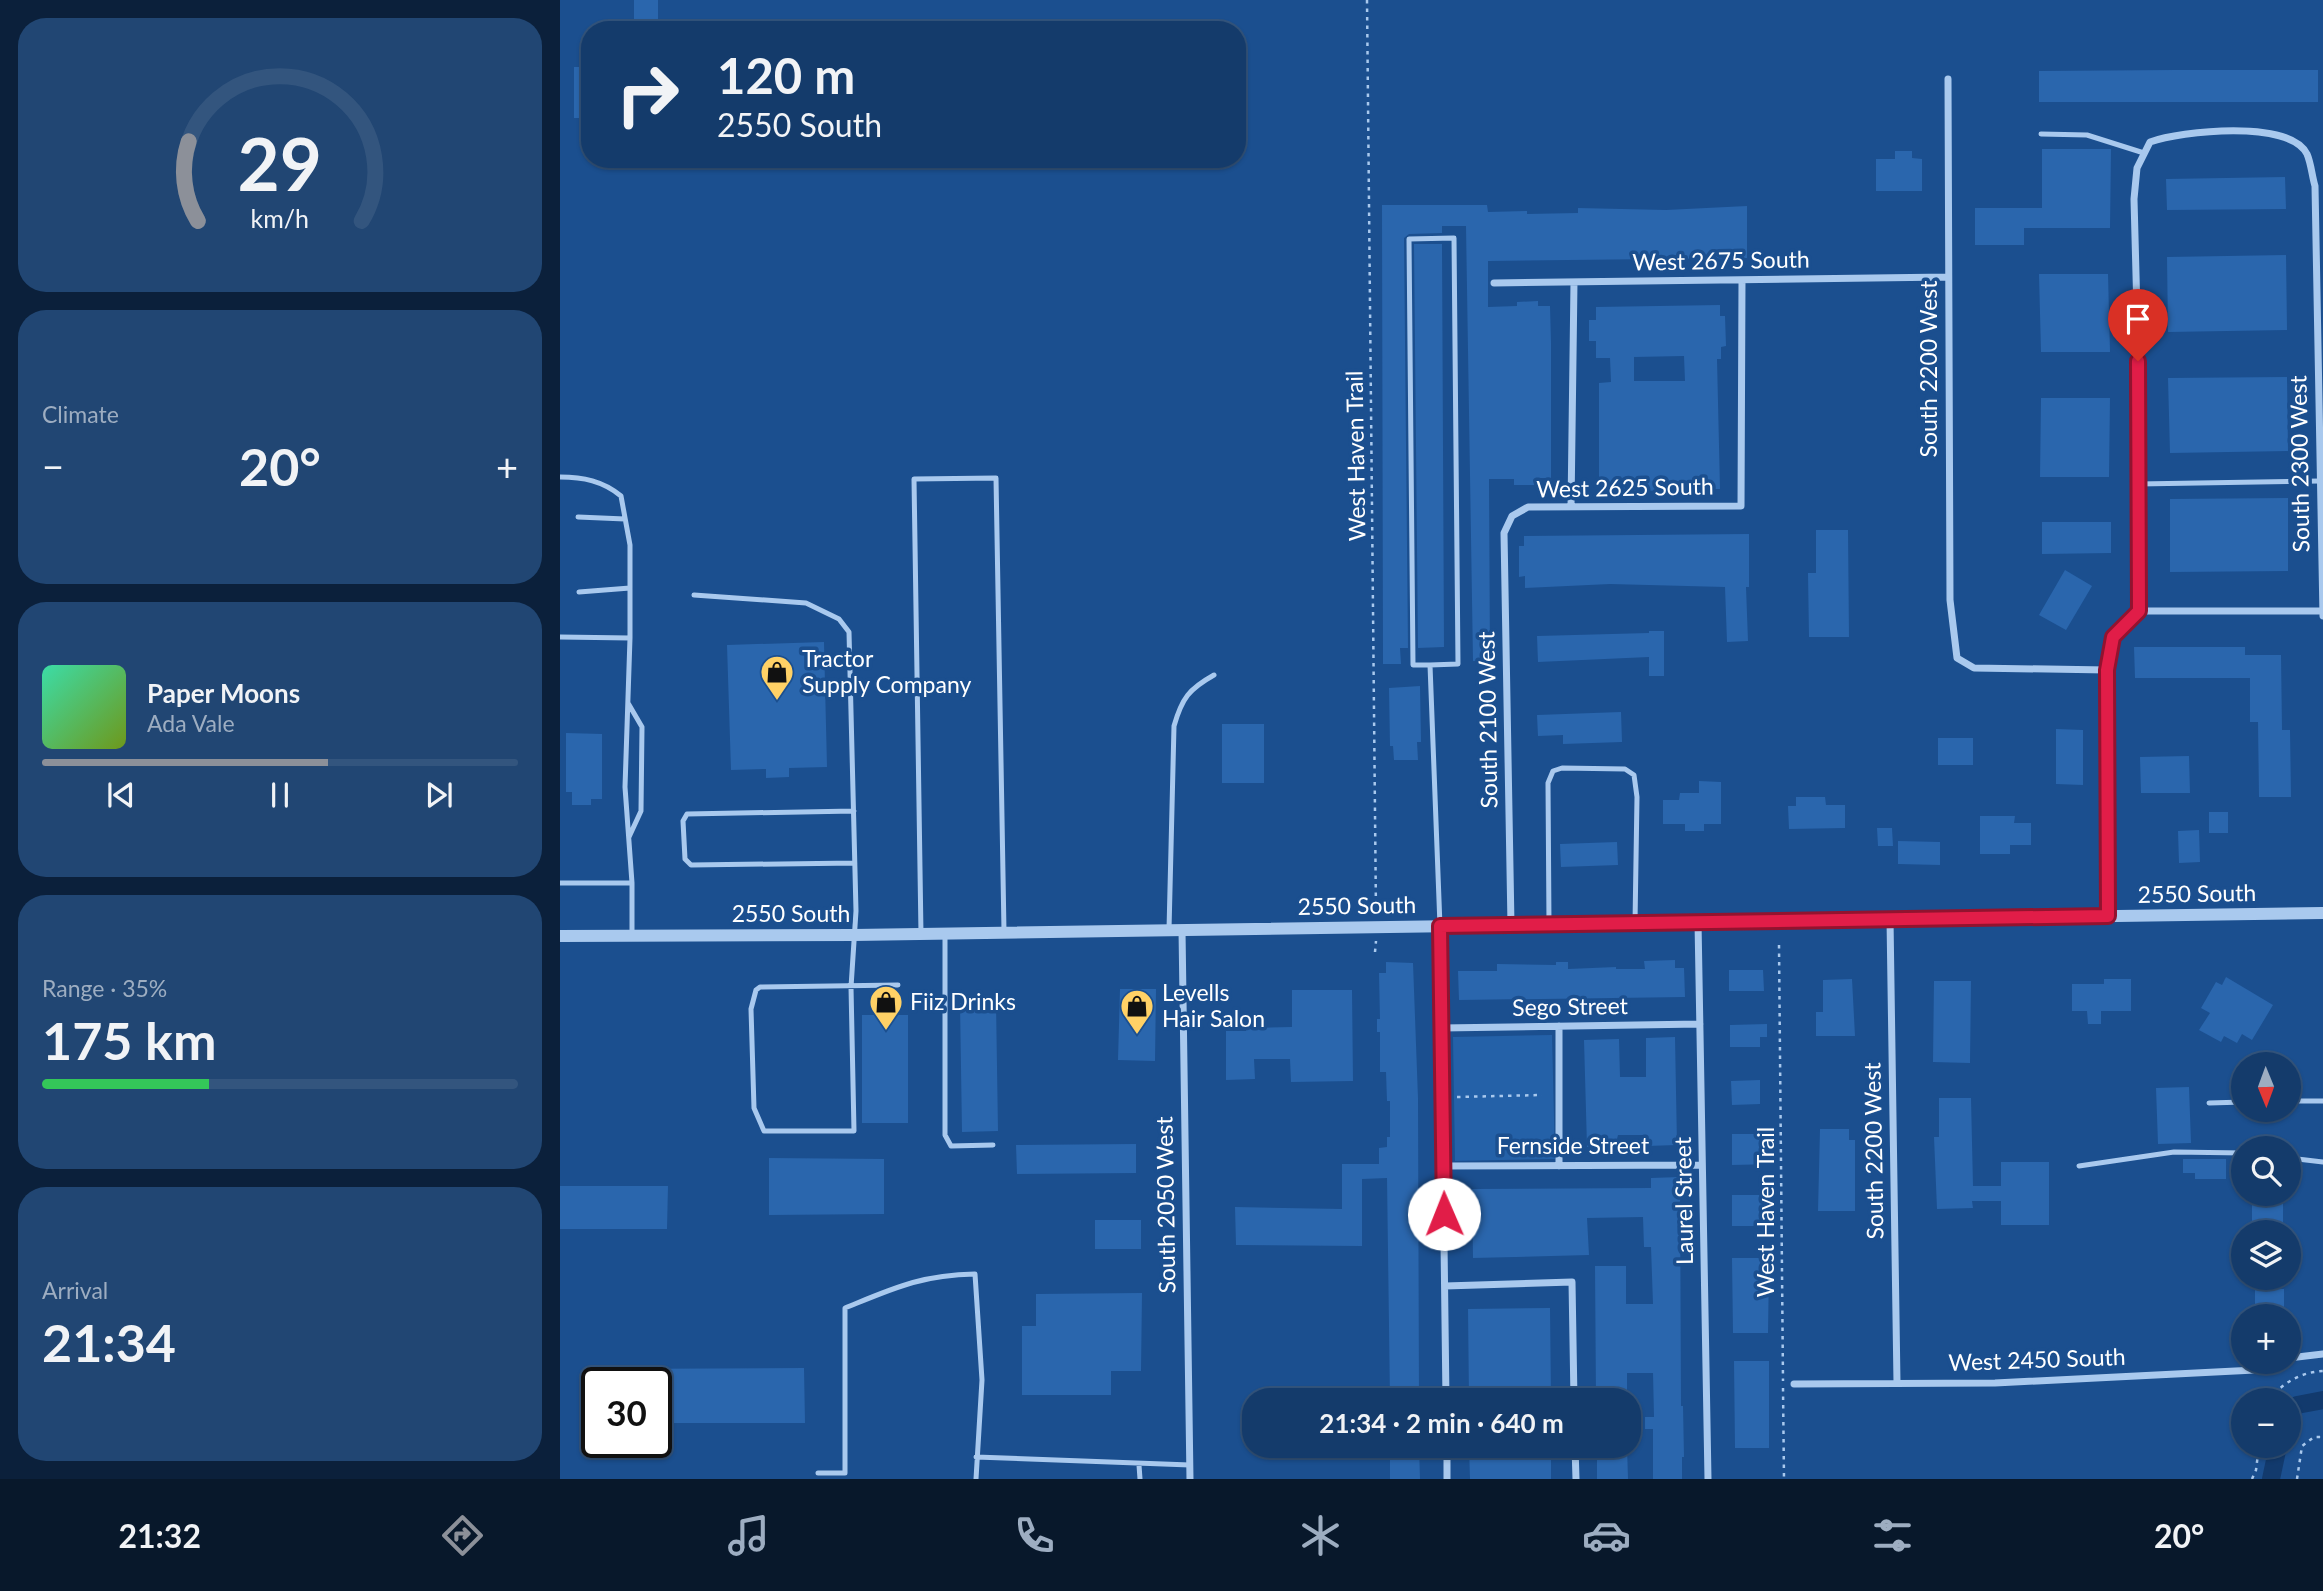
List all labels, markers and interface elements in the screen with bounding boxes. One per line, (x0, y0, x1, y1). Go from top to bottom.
text: 120 m (717, 46, 855, 104)
icon: right (602, 49, 693, 140)
text: 2550 South (717, 105, 882, 144)
text: 29 (238, 119, 322, 207)
text: km/h (251, 203, 309, 233)
street label: West 2675 South (1632, 244, 1810, 276)
street label: South 2200 West (1914, 280, 1942, 458)
pin (2108, 289, 2168, 361)
icon: arrive (2119, 300, 2157, 338)
street label: West Haven Trail (1340, 371, 1370, 541)
street label: South 2300 West (2283, 375, 2315, 553)
text: Climate (42, 400, 119, 428)
text: 20° (239, 435, 321, 497)
text: − (42, 443, 64, 489)
text: + (496, 443, 518, 489)
street label: West 2625 South (1536, 471, 1714, 503)
street label: South 2100 West (1471, 631, 1503, 809)
place label: Tractor Supply Company (802, 644, 971, 698)
shop icon: Tractor Supply Company (758, 653, 796, 702)
text: Paper Moons (147, 677, 300, 709)
text: Ada Vale (147, 709, 235, 737)
icon: previous (102, 776, 140, 814)
icon: pause (261, 776, 299, 814)
icon: next (420, 776, 458, 814)
street label: 2550 South (2137, 878, 2257, 908)
street label: 2550 South (1297, 890, 1417, 920)
street label: 2550 South (732, 899, 850, 927)
text: Range · 35% (42, 974, 167, 1002)
place label: Levells Hair Salon (1162, 978, 1265, 1032)
shop icon: Fiiz Drinks (867, 983, 905, 1032)
place label: Fiiz Drinks (910, 987, 1016, 1015)
shop icon: Levells Hair Salon (1118, 987, 1156, 1036)
street label: Sego Street (1512, 991, 1629, 1021)
text: 175 km (42, 1009, 216, 1071)
north arrow (2231, 1052, 2301, 1122)
map controls (2231, 1052, 2301, 1458)
street label: South 2200 West (1857, 1062, 1889, 1240)
street label: South 2050 West (1149, 1116, 1181, 1294)
street label: West Haven Trail (1751, 1127, 1779, 1297)
street label: Fernside Street (1497, 1131, 1650, 1159)
street label: Laurel Street (1668, 1136, 1698, 1265)
button: search (2231, 1136, 2301, 1206)
position arrow (1407, 1177, 1481, 1251)
button: layers (2231, 1220, 2301, 1290)
text: Arrival (42, 1276, 108, 1304)
button: + (2231, 1304, 2301, 1374)
text: 21:34 (42, 1311, 176, 1373)
street label: West 2450 South (1948, 1342, 2126, 1376)
speed limit sign: 30 (581, 1367, 672, 1458)
button: − (2231, 1388, 2301, 1458)
text: 21:34 · 2 min · 640 m (1319, 1407, 1564, 1439)
icon: directions (438, 1511, 487, 1560)
icon: music (724, 1511, 773, 1560)
icon: phone (1010, 1511, 1059, 1560)
icon: climate (1296, 1511, 1345, 1560)
icon: car (1582, 1511, 1631, 1560)
icon: filters (1868, 1511, 1917, 1560)
text: 21:32 (119, 1516, 201, 1555)
text: 20° (2154, 1516, 2204, 1555)

